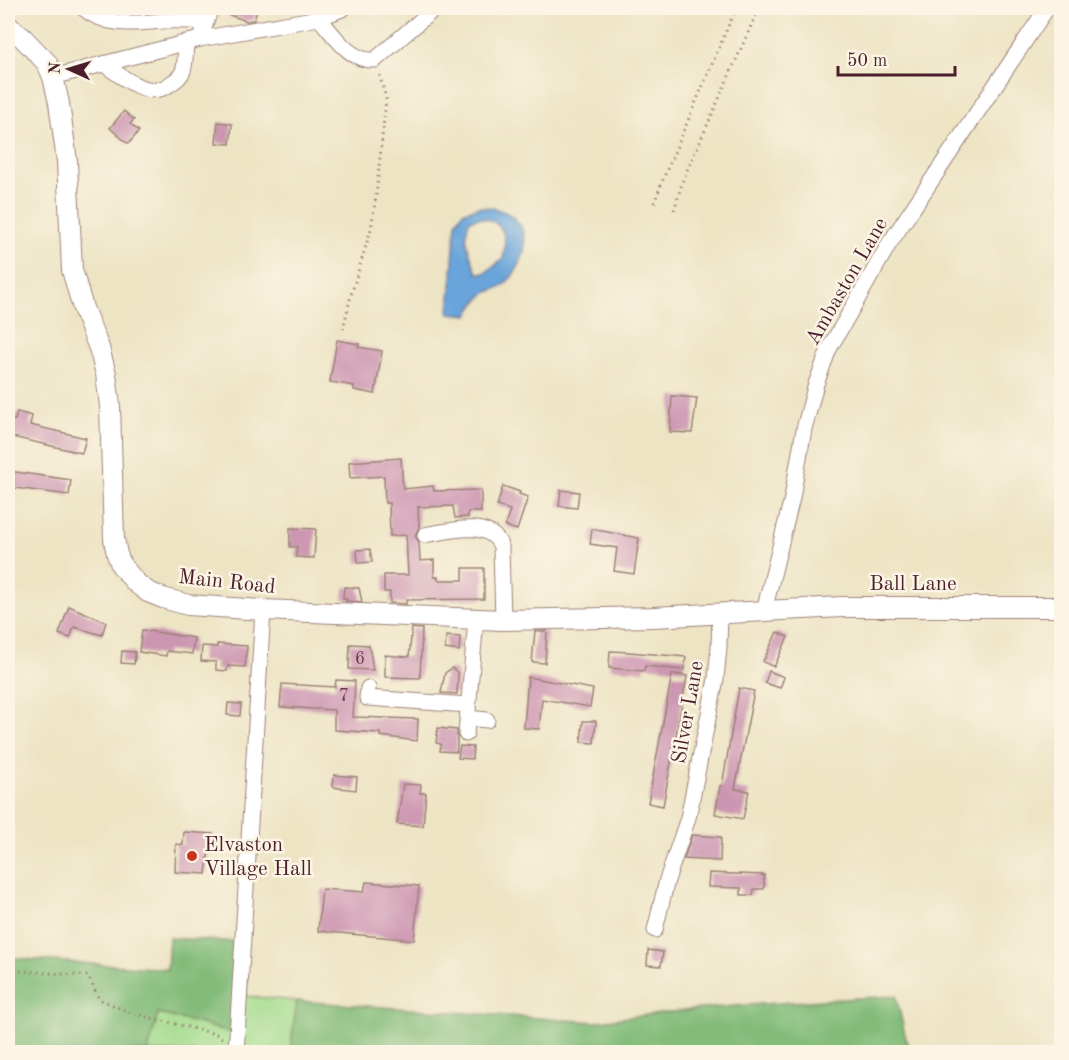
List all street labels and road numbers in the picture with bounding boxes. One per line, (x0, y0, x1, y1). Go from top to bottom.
street label: Ambaston Lane (802, 214, 892, 349)
street label: Main Road (177, 567, 277, 598)
street label: Ball Lane (869, 574, 957, 595)
street label: Silver Lane (669, 659, 708, 765)

